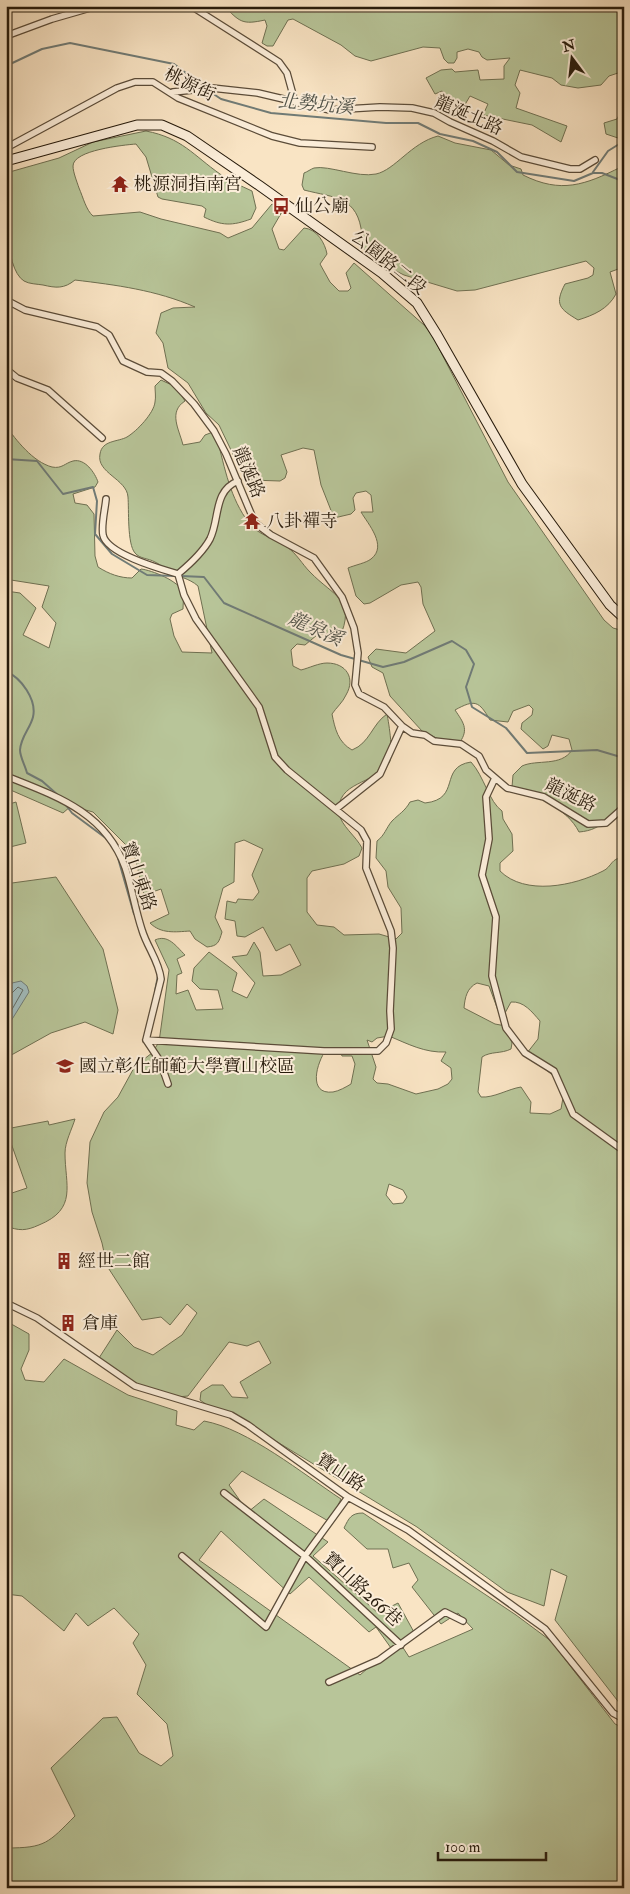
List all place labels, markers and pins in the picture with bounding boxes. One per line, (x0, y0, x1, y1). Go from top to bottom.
place label: 桃源洞指南宮 (134, 173, 242, 196)
temple icon: 桃源洞指南宮 (110, 174, 130, 194)
place label: 仙公廟 (295, 195, 349, 218)
bus stop icon: 仙公廟 (271, 196, 291, 216)
place label: 八卦禪寺 (266, 510, 338, 533)
temple icon: 八卦禪寺 (242, 511, 262, 531)
place label: 國立彰化師範大學寶山校區 (79, 1055, 295, 1078)
school or university icon: 國立彰化師範大學寶山校區 (55, 1056, 75, 1076)
place label: 經世二館 (78, 1250, 150, 1273)
building icon: 經世二館 (54, 1251, 74, 1271)
place label: 倉庫 (82, 1312, 118, 1335)
building icon: 倉庫 (58, 1313, 78, 1333)

